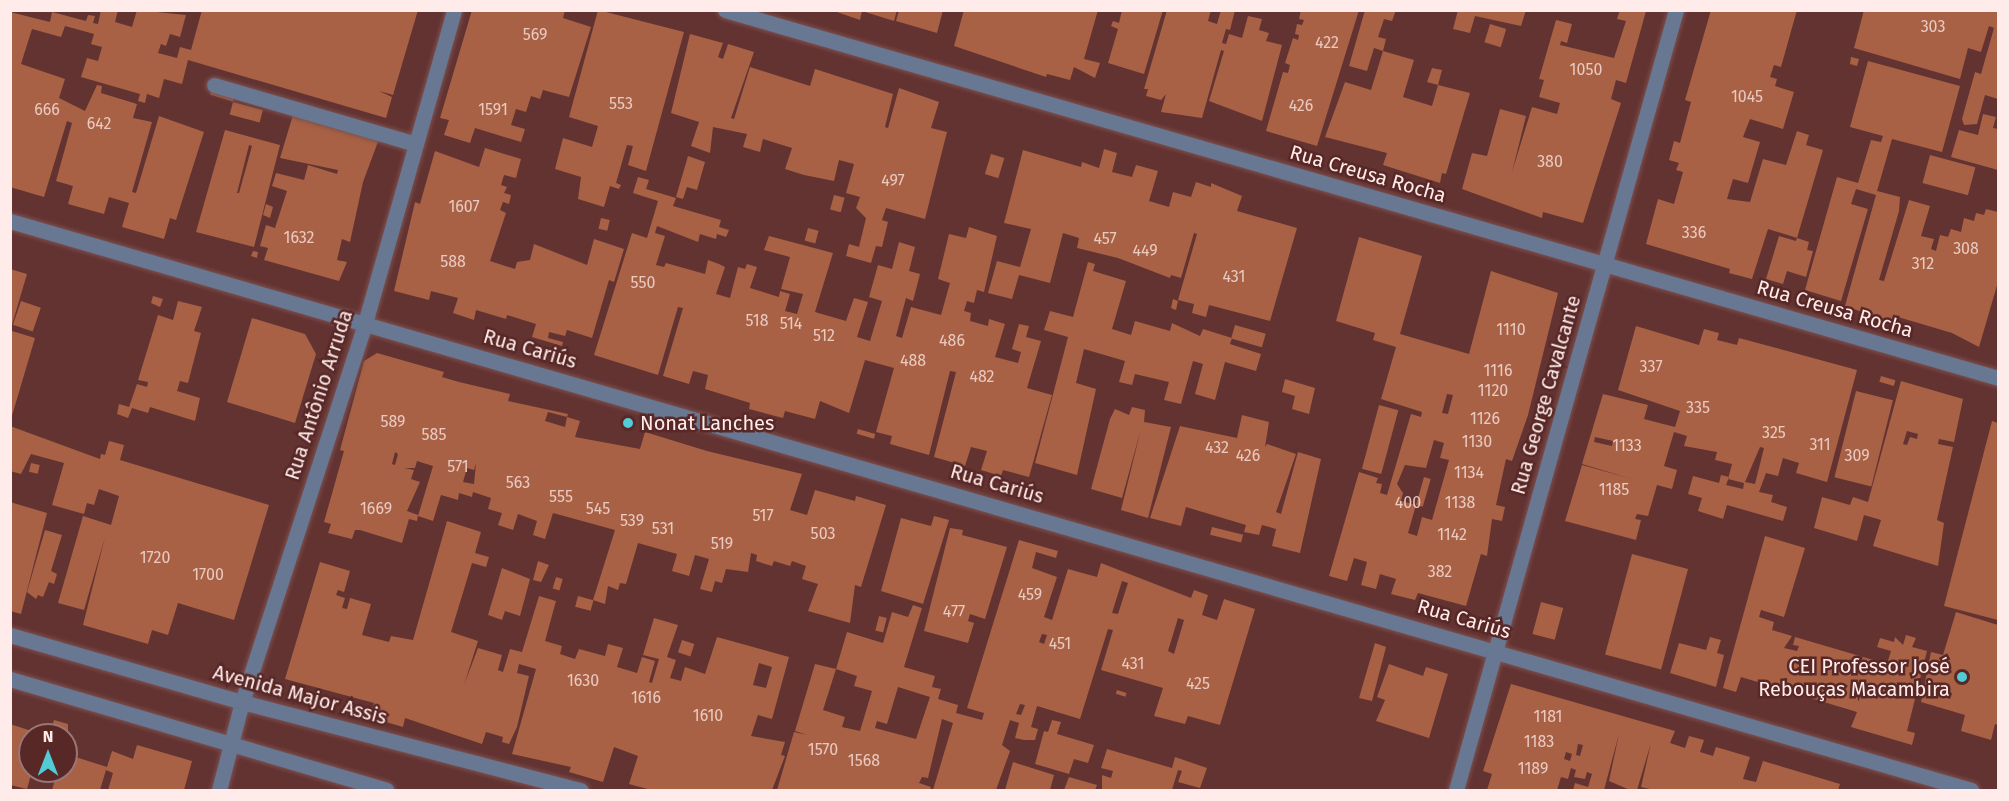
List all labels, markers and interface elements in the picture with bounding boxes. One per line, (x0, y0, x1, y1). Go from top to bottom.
house number: 303 (1921, 17, 1945, 37)
house number: 569 (523, 25, 547, 45)
house number: 422 (1315, 33, 1339, 53)
house number: 1050 (1570, 60, 1602, 80)
house number: 1045 (1731, 87, 1763, 107)
house number: 553 (609, 94, 633, 114)
house number: 426 (1289, 96, 1313, 116)
house number: 666 (34, 100, 60, 120)
house number: 1591 (478, 100, 508, 120)
house number: 642 (87, 114, 111, 134)
street label: Rua Creusa Rocha (1287, 140, 1449, 208)
house number: 380 (1537, 152, 1563, 172)
house number: 497 (881, 171, 905, 191)
house number: 1607 (448, 197, 480, 217)
house number: 336 (1682, 223, 1706, 243)
house number: 1632 (283, 228, 315, 248)
house number: 457 (1093, 229, 1117, 249)
house number: 308 (1953, 239, 1979, 259)
house number: 449 (1132, 241, 1158, 261)
house number: 588 (440, 252, 466, 272)
house number: 312 (1912, 254, 1934, 274)
house number: 431 (1223, 267, 1245, 287)
house number: 550 (631, 273, 655, 293)
street label: Rua Creusa Rocha (1754, 275, 1916, 343)
street label: Rua George Cavalcante (1506, 293, 1586, 497)
street label: Rua Antônio Arruda (280, 307, 358, 483)
house number: 518 (746, 311, 768, 331)
house number: 514 (780, 314, 802, 334)
house number: 1110 (1496, 320, 1526, 340)
street label: Rua Cariús (480, 324, 580, 374)
house number: 512 (813, 326, 835, 346)
house number: 486 (939, 331, 965, 351)
house number: 488 (900, 351, 926, 371)
house number: 337 (1640, 357, 1662, 377)
house number: 1116 (1484, 361, 1512, 381)
house number: 482 (969, 367, 995, 387)
house number: 1120 (1478, 381, 1508, 401)
house number: 335 (1686, 398, 1710, 418)
house number: 1126 (1470, 409, 1500, 429)
place label: Nonat Lanches (640, 411, 774, 435)
house number: 589 (381, 412, 405, 432)
marker: Nonat Lanches (621, 416, 635, 430)
house number: 325 (1762, 423, 1786, 443)
house number: 585 (422, 425, 446, 445)
house number: 1130 (1462, 432, 1492, 452)
house number: 311 (1809, 435, 1831, 455)
house number: 1133 (1612, 436, 1642, 456)
house number: 432 (1205, 438, 1229, 458)
house number: 426 (1236, 446, 1260, 466)
house number: 309 (1844, 446, 1870, 466)
house number: 571 (447, 457, 469, 477)
street label: Rua Cariús (947, 459, 1047, 509)
house number: 1134 (1454, 463, 1484, 483)
house number: 563 (506, 473, 530, 493)
house number: 1185 (1599, 480, 1629, 500)
house number: 555 (549, 487, 573, 507)
house number: 400 (1395, 493, 1421, 513)
house number: 1138 (1445, 493, 1475, 513)
house number: 1669 (360, 499, 392, 519)
house number: 545 (586, 499, 610, 519)
house number: 517 (752, 506, 774, 526)
house number: 539 (620, 511, 644, 531)
house number: 531 (652, 519, 674, 539)
house number: 503 (811, 524, 835, 544)
house number: 1142 (1437, 525, 1467, 545)
house number: 519 (711, 534, 733, 554)
house number: 1720 (140, 548, 170, 568)
house number: 382 (1428, 562, 1452, 582)
house number: 1700 (192, 565, 224, 585)
house number: 459 (1018, 585, 1042, 605)
street label: Rua Cariús (1414, 594, 1514, 644)
house number: 477 (943, 602, 965, 622)
house number: 451 (1049, 634, 1071, 654)
house number: 431 (1122, 654, 1144, 674)
place label: CEI Professor José Rebouças Macambira (1758, 654, 1950, 701)
street label: Avenida Major Assis (210, 660, 390, 730)
marker: CEI Professor José Rebouças Macambira (1955, 670, 1969, 684)
house number: 1630 (567, 671, 599, 691)
house number: 425 (1186, 674, 1210, 694)
house number: 1616 (631, 688, 661, 708)
house number: 1610 (693, 706, 723, 726)
house number: 1181 (1534, 707, 1562, 727)
north arrow (18, 723, 78, 783)
text: N (43, 727, 53, 746)
house number: 1183 (1524, 732, 1554, 752)
house number: 1570 (808, 740, 838, 760)
house number: 1568 (848, 751, 880, 771)
house number: 1189 (1518, 759, 1548, 779)

